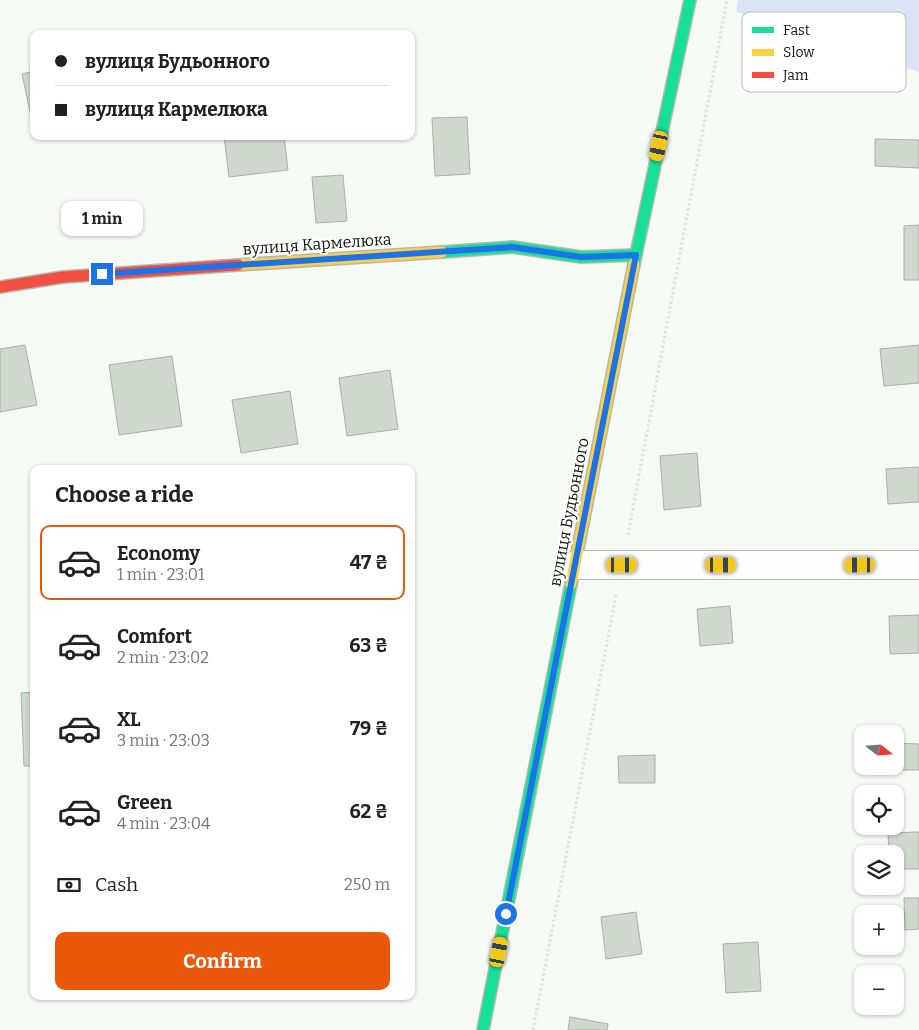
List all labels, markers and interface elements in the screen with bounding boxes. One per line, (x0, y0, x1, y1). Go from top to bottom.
legend (742, 12, 906, 92)
text: Fast (783, 22, 810, 39)
text: Slow (783, 44, 815, 61)
text: вулиця Будьонного (85, 50, 270, 73)
text: Jam (782, 67, 809, 84)
text: вулиця Кармелюка (85, 98, 268, 121)
car (648, 130, 669, 162)
callout: 1 min (61, 202, 143, 236)
text: 1 min (82, 209, 122, 228)
street label: вулиця Кармелюка (242, 229, 392, 259)
route end (91, 263, 113, 285)
street label: вулиця Будьонного (545, 436, 593, 588)
text: Choose a ride (55, 481, 194, 508)
icon: car (57, 540, 102, 585)
text: Economy (117, 542, 200, 565)
text: 47 ₴ (350, 551, 388, 574)
car (607, 558, 637, 573)
car (706, 558, 736, 573)
car (845, 558, 875, 573)
text: 1 min · 23:01 (117, 565, 205, 584)
icon: car (57, 623, 102, 668)
text: Comfort (117, 625, 192, 648)
text: 63 ₴ (349, 634, 388, 657)
text: 2 min · 23:02 (117, 648, 209, 667)
icon: car (57, 706, 102, 751)
text: XL (117, 708, 141, 731)
text: 79 ₴ (350, 717, 388, 740)
north arrow (854, 725, 904, 775)
map controls (854, 725, 904, 1015)
text: 3 min · 23:03 (117, 731, 210, 750)
button: locate (854, 785, 904, 835)
icon: car (57, 789, 102, 834)
text: Green (117, 791, 172, 814)
text: 62 ₴ (350, 800, 388, 823)
text: 4 min · 23:04 (117, 814, 210, 833)
button: layers (854, 845, 904, 895)
icon: cash (55, 871, 83, 899)
text: Cash (95, 873, 138, 896)
text: 250 m (344, 875, 390, 894)
route start (495, 903, 517, 925)
button: + (854, 905, 904, 955)
button: Confirm (55, 932, 390, 990)
car (488, 936, 509, 968)
button: − (854, 965, 904, 1015)

